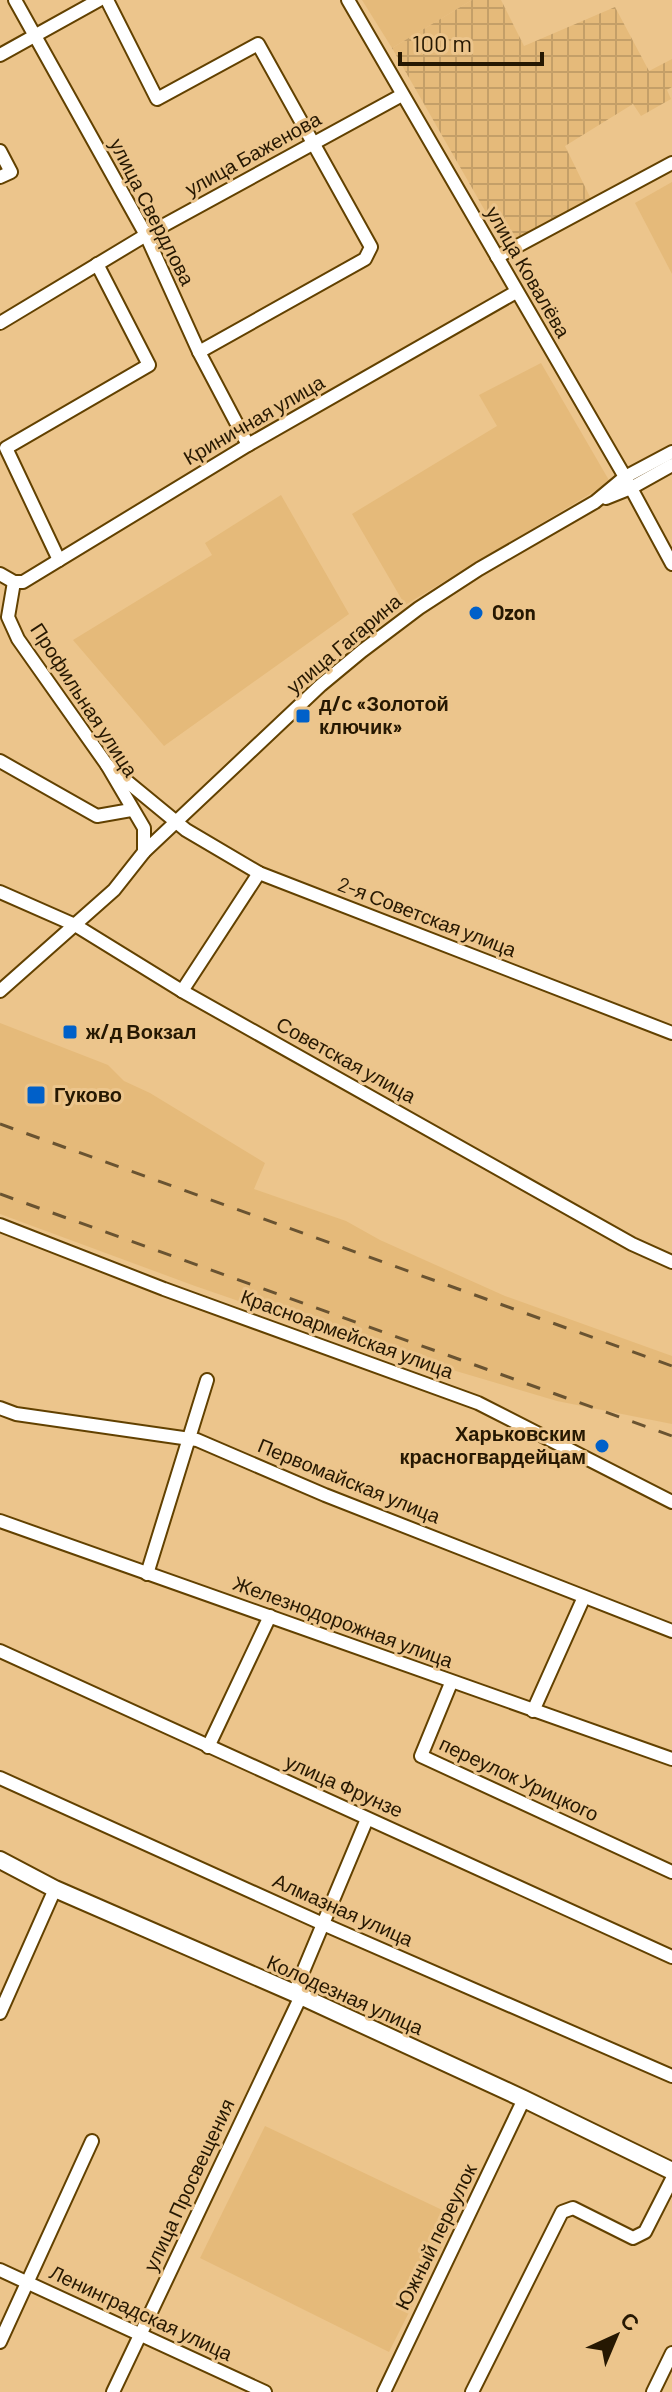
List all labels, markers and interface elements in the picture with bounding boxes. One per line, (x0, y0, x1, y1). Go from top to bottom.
scale bar (400, 16, 542, 66)
text: 100 m (412, 28, 472, 57)
street label: улица Баженова (180, 105, 325, 200)
street label: улица Свердлова (105, 134, 201, 290)
street label: улица Ковалёва (482, 202, 577, 342)
street label: Криничная улица (179, 369, 329, 469)
street label: улица Гагарина (281, 588, 406, 698)
place label: Ozon (492, 600, 536, 624)
marker: Ozon (467, 604, 485, 622)
street label: Профильная улица (26, 618, 144, 781)
place label: д/с «Золотой ключик» (319, 691, 449, 738)
marker: д/с «Золотой ключик» (294, 707, 312, 725)
street label: 2-я Советская улица (335, 871, 521, 961)
street label: Советская улица (273, 1011, 421, 1108)
place label: ж/д Вокзал (85, 1019, 197, 1043)
marker: ж/д Вокзал (61, 1023, 79, 1041)
place label: Гуково (54, 1082, 122, 1106)
marker: Гуково (25, 1084, 47, 1106)
street label: Красноармейская улица (238, 1283, 458, 1383)
place label: Харьковским красногвардейцам (399, 1421, 586, 1468)
street label: Первомайская улица (255, 1433, 445, 1528)
marker: Харьковским красногвардейцам (593, 1437, 611, 1455)
street label: Железнодорожная улица (230, 1570, 457, 1672)
street label: переулок Урицкого (436, 1731, 603, 1826)
street label: улица Фрунзе (282, 1748, 407, 1822)
street label: Алмазная улица (270, 1867, 418, 1951)
street label: Колодезная улица (264, 1949, 428, 2040)
street label: улица Просвещения (138, 2095, 239, 2275)
street label: Южный переулок (389, 2159, 481, 2313)
street label: Ленинградская улица (46, 2259, 237, 2365)
north arrow (576, 2296, 656, 2376)
text: С (616, 2306, 645, 2336)

